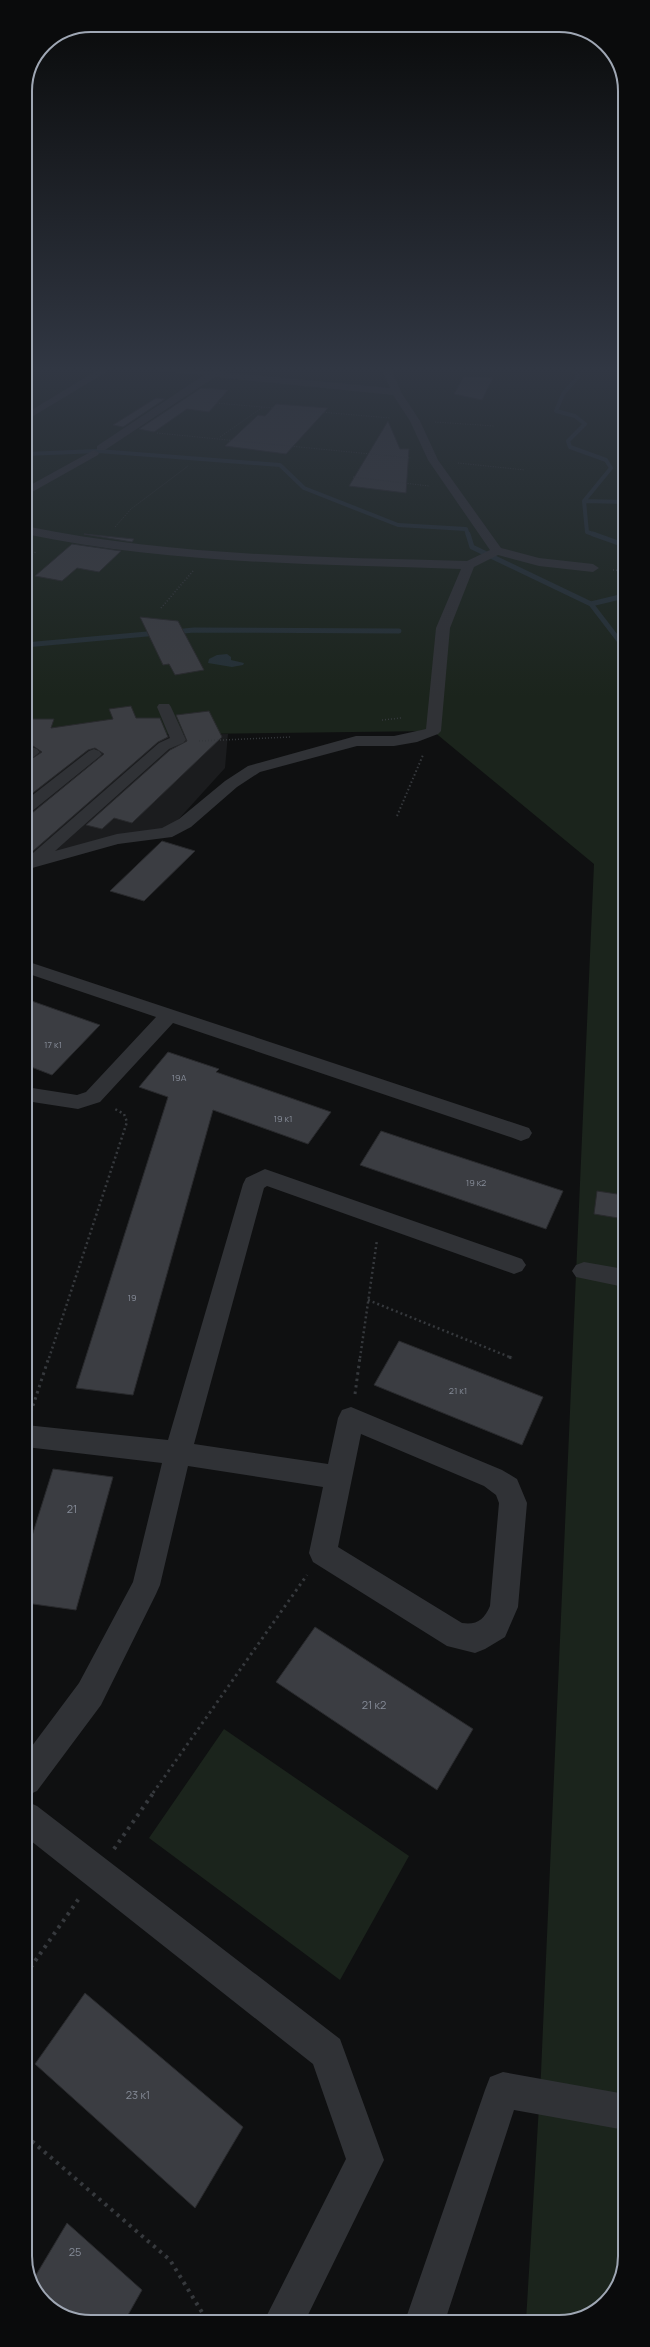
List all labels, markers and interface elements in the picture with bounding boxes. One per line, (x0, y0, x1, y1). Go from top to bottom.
house number: 17 к1 (44, 1038, 62, 1051)
house number: 19А (172, 1071, 187, 1084)
house number: 19 к1 (274, 1112, 292, 1125)
house number: 19 к2 (466, 1176, 486, 1189)
house number: 19 (127, 1291, 137, 1304)
house number: 21 к1 (449, 1384, 467, 1397)
house number: 21 (67, 1501, 77, 1516)
house number: 21 к2 (362, 1697, 386, 1712)
house number: 23 к1 (126, 2087, 150, 2102)
house number: 25 (69, 2244, 81, 2259)

